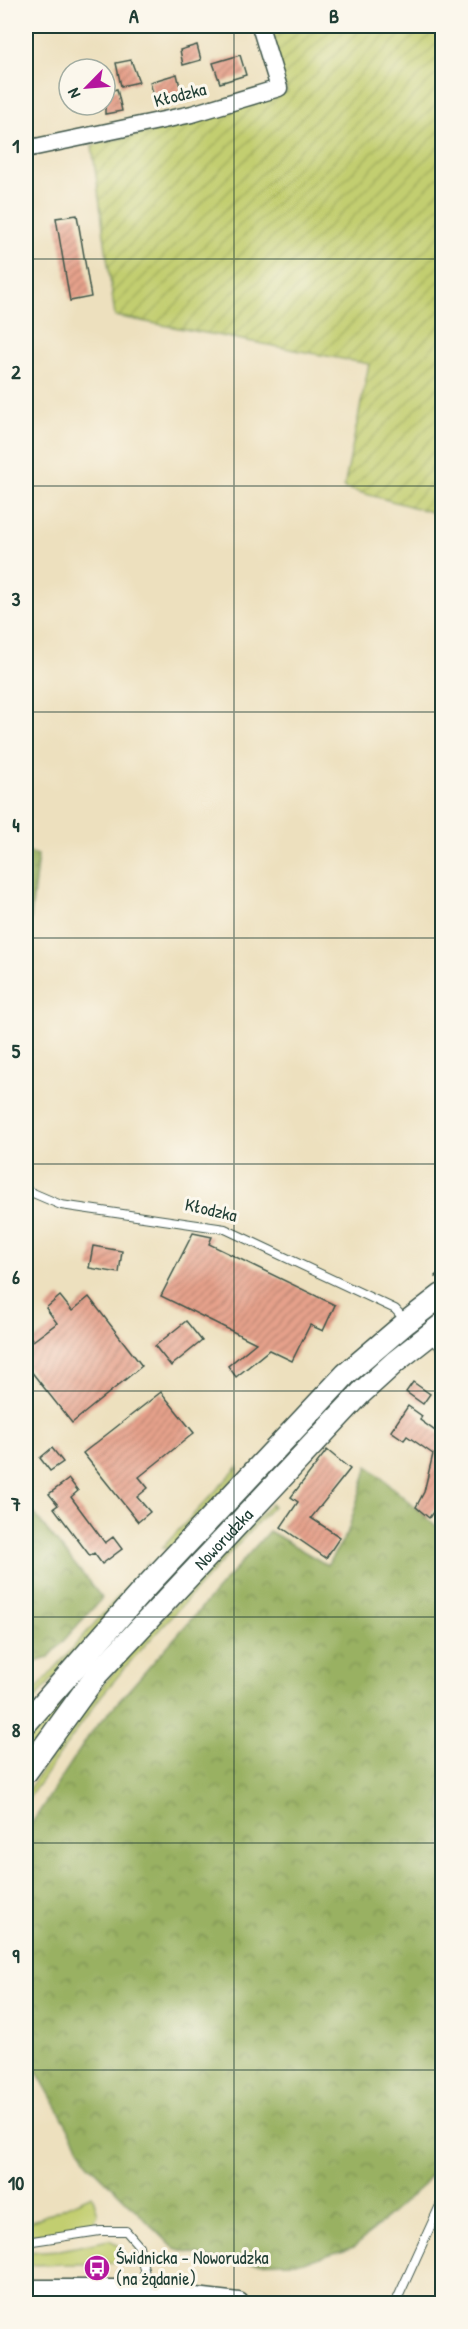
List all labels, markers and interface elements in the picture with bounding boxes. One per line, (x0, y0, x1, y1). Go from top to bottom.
text: A (129, 2, 139, 29)
text: B (329, 2, 339, 29)
north arrow (57, 57, 117, 117)
street label: Kłodzka (151, 76, 209, 113)
text: N (61, 84, 85, 102)
text: 1 (12, 132, 20, 159)
text: 2 (11, 358, 21, 385)
text: 3 (12, 585, 21, 612)
text: 4 (12, 811, 20, 838)
text: 5 (12, 1037, 21, 1064)
street label: Kłodzka (183, 1191, 240, 1228)
text: 6 (12, 1263, 20, 1290)
text: 7 (10, 1490, 21, 1517)
street label: Noworudzka (188, 1503, 258, 1575)
text: 8 (12, 1716, 21, 1743)
text: 9 (12, 1942, 20, 1969)
text: 10 (8, 2169, 24, 2196)
place label: Świdnicka - Noworudzka (na żądanie) (116, 2245, 269, 2291)
bus stop icon: Świdnicka - Noworudzka (na żądanie) (82, 2253, 112, 2283)

